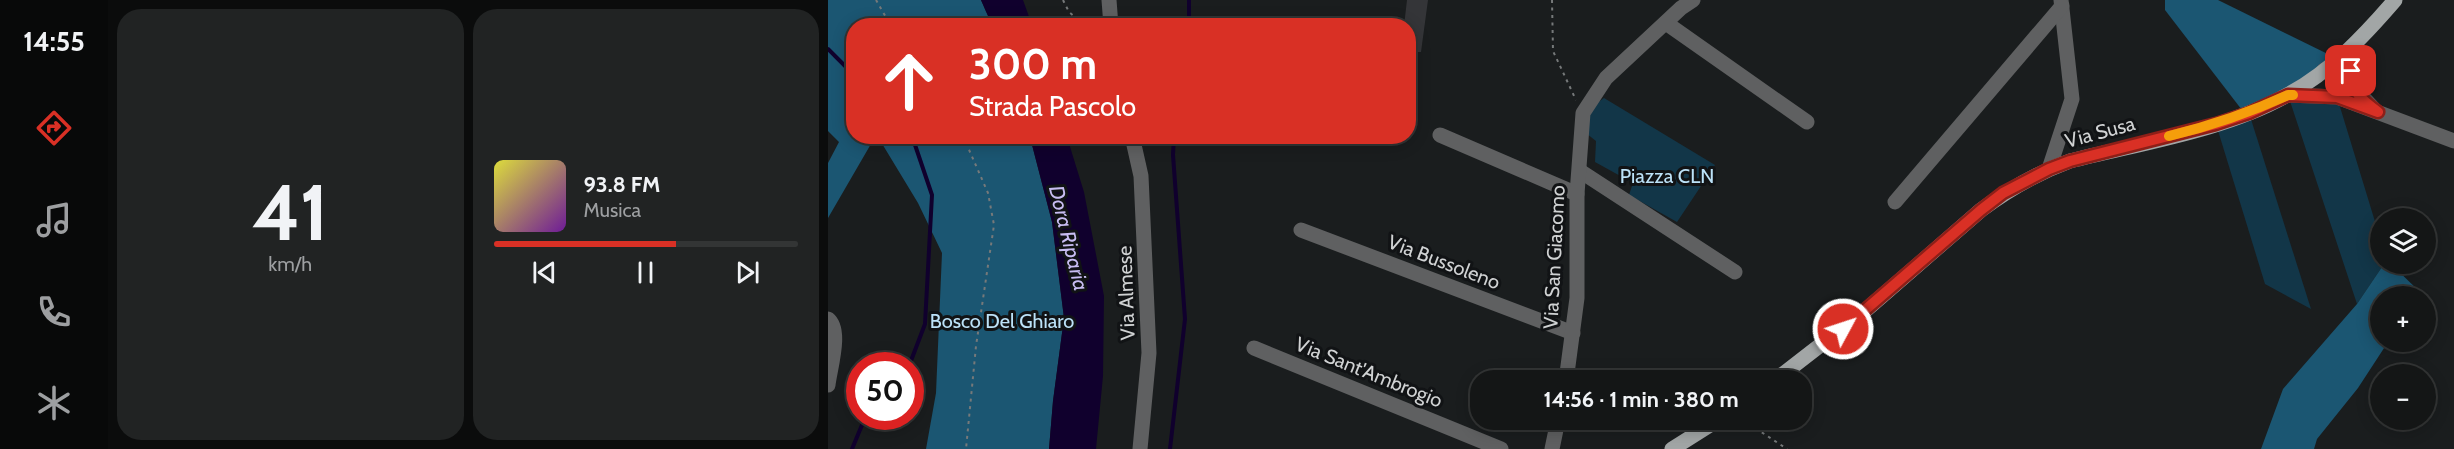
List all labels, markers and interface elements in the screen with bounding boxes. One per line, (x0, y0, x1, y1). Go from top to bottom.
text: 14:55 (23, 25, 85, 58)
text: 300 m (969, 38, 1097, 90)
icon: ahead (870, 42, 948, 120)
pin (2325, 45, 2376, 96)
icon: arrive (2334, 54, 2367, 87)
text: Strada Pascolo (969, 90, 1136, 123)
icon: directions (33, 107, 75, 149)
street label: Via Susa (2062, 111, 2138, 153)
park label: Piazza CLN (1620, 164, 1714, 188)
text: 41 (252, 165, 329, 260)
text: 93.8 FM (584, 171, 660, 198)
water label: Dora Riparia (1044, 183, 1094, 293)
street label: Via San Giacomo (1538, 184, 1570, 330)
text: Musica (584, 198, 641, 222)
icon: music (33, 199, 75, 241)
map controls (2370, 208, 2436, 430)
button: layers (2370, 208, 2436, 274)
street label: Via Bussoleno (1384, 230, 1504, 294)
street label: Via Almese (1112, 245, 1140, 341)
text: km/h (268, 252, 312, 276)
icon: previous (528, 256, 561, 289)
icon: pause (629, 256, 662, 289)
icon: next (731, 256, 764, 289)
button: + (2370, 286, 2436, 352)
icon: phone (33, 291, 75, 333)
position arrow (1811, 297, 1875, 361)
park label: Bosco Del Ghiaro (930, 309, 1074, 333)
street label: Via Sant'Ambrogio (1292, 332, 1446, 412)
speed limit sign: 50 (846, 352, 924, 430)
button: − (2370, 364, 2436, 430)
icon: climate (33, 382, 75, 424)
text: 14:56 · 1 min · 380 m (1543, 386, 1739, 413)

